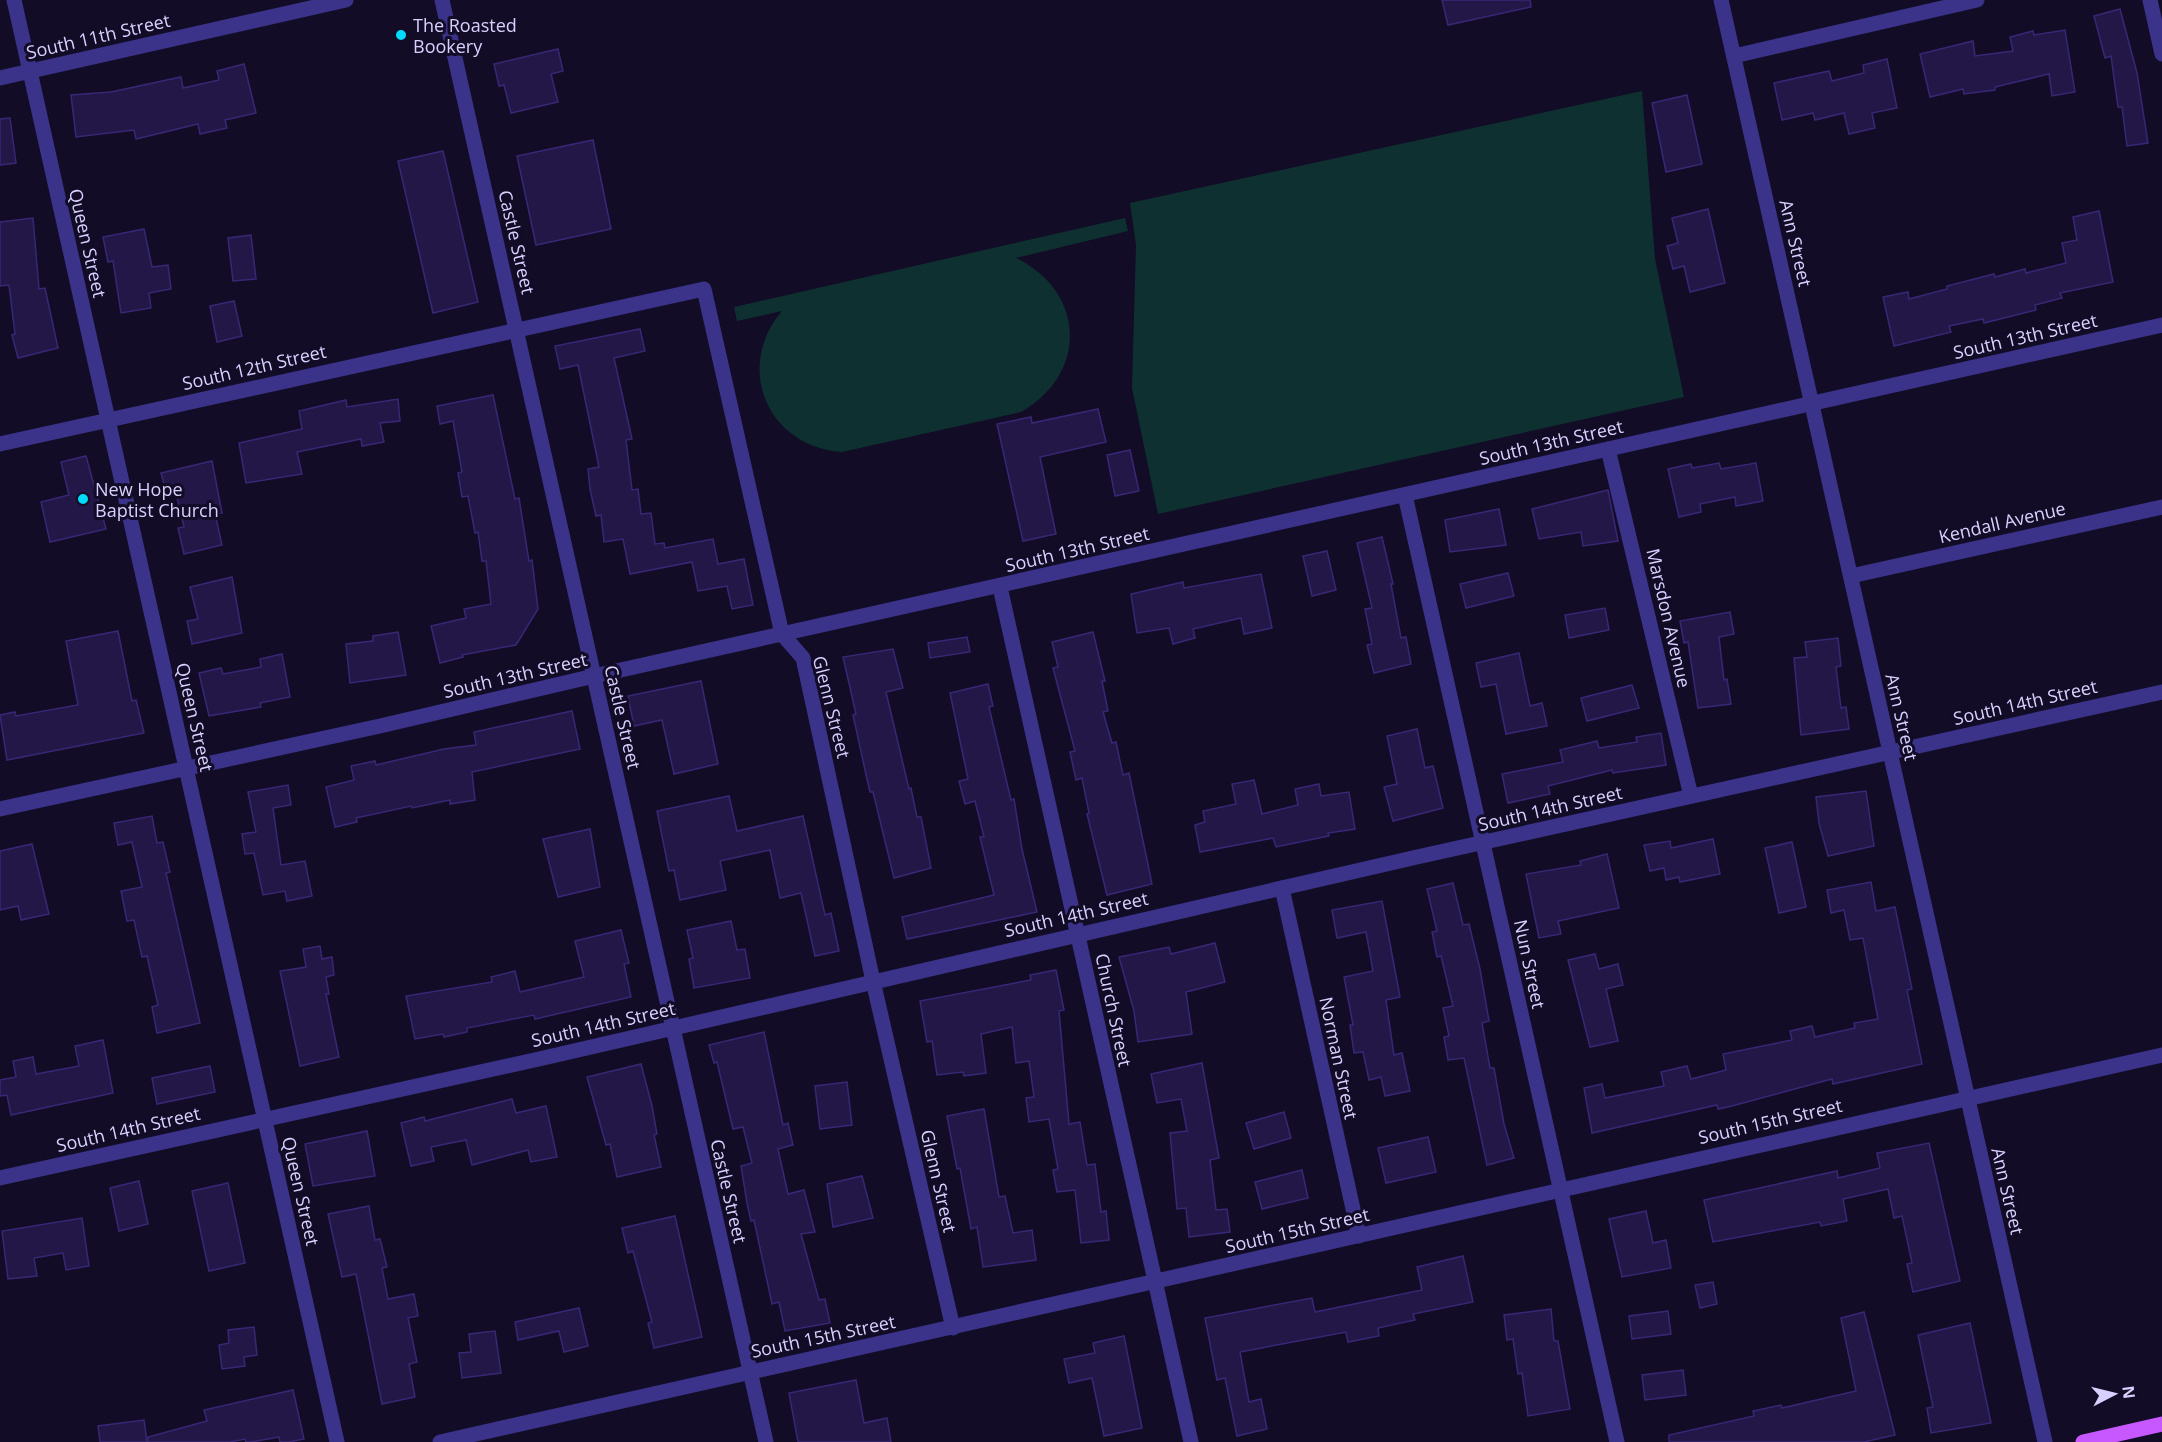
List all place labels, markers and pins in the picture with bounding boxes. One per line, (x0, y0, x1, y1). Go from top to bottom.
place label: The Roasted Bookery (413, 13, 517, 58)
marker: The Roasted Bookery (394, 28, 408, 42)
place label: New Hope Baptist Church (95, 477, 219, 522)
marker: New Hope Baptist Church (76, 492, 90, 506)

